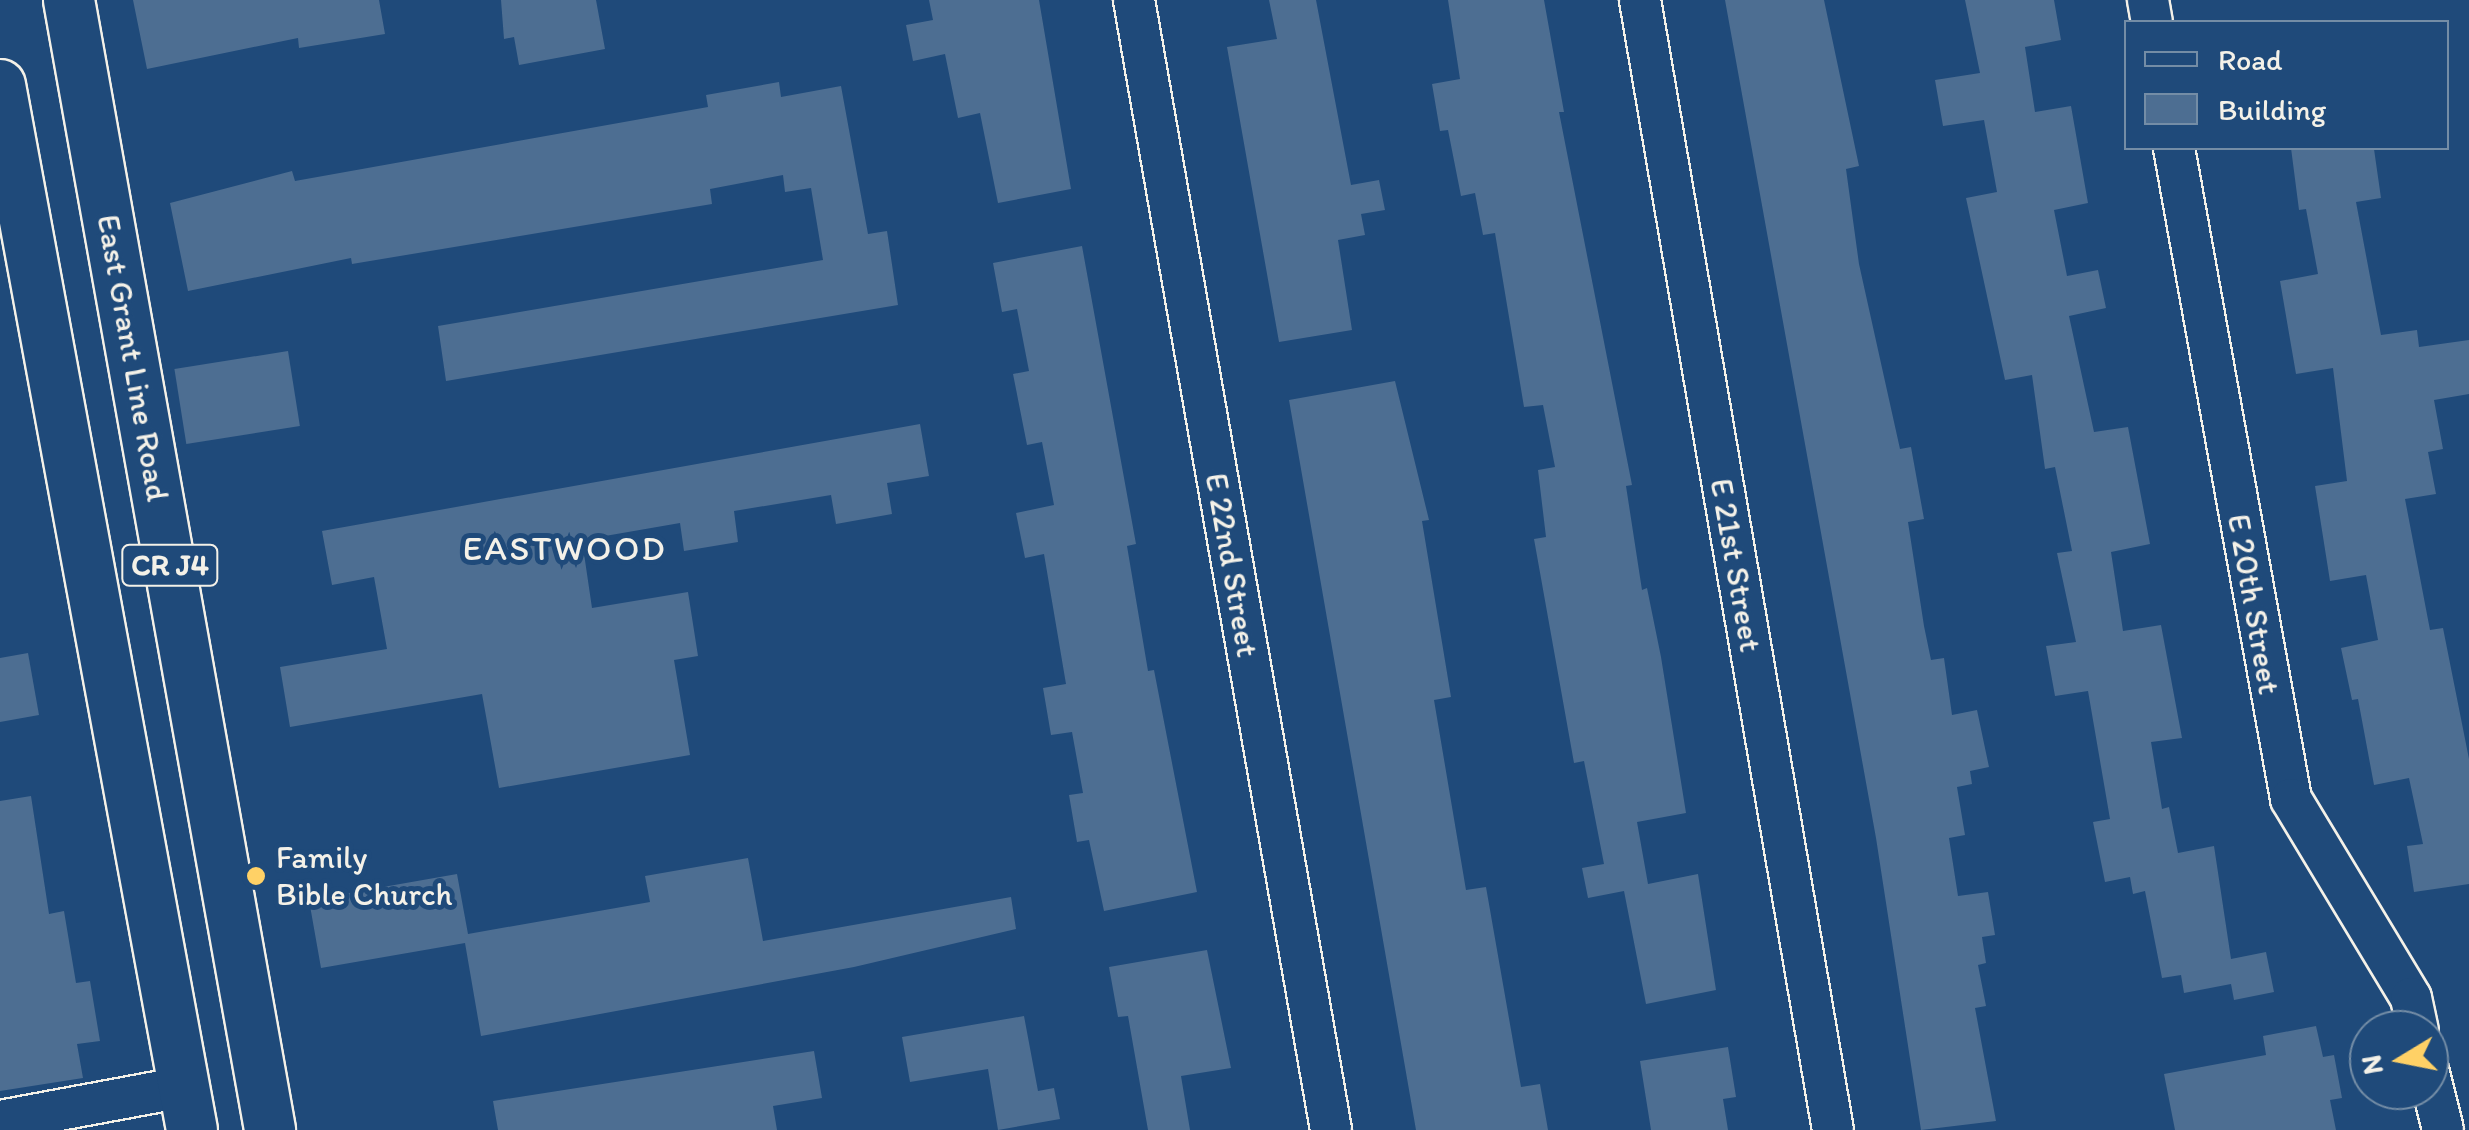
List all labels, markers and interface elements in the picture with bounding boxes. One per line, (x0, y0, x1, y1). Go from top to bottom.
legend (2124, 20, 2449, 150)
text: Road (2218, 41, 2283, 78)
text: Building (2218, 91, 2326, 128)
street label: East Grant Line Road (89, 212, 177, 504)
street label: E 22nd Street (1197, 470, 1267, 660)
street label: E 21st Street (1702, 476, 1770, 654)
street label: E 20th Street (2219, 511, 2289, 697)
district label: EASTWOOD (463, 527, 667, 569)
road number: CR J4 (120, 540, 220, 590)
place label: Family Bible Church (276, 839, 453, 914)
marker: Family Bible Church (245, 865, 267, 887)
north arrow (2349, 1010, 2449, 1110)
text: N (2353, 1053, 2390, 1077)

